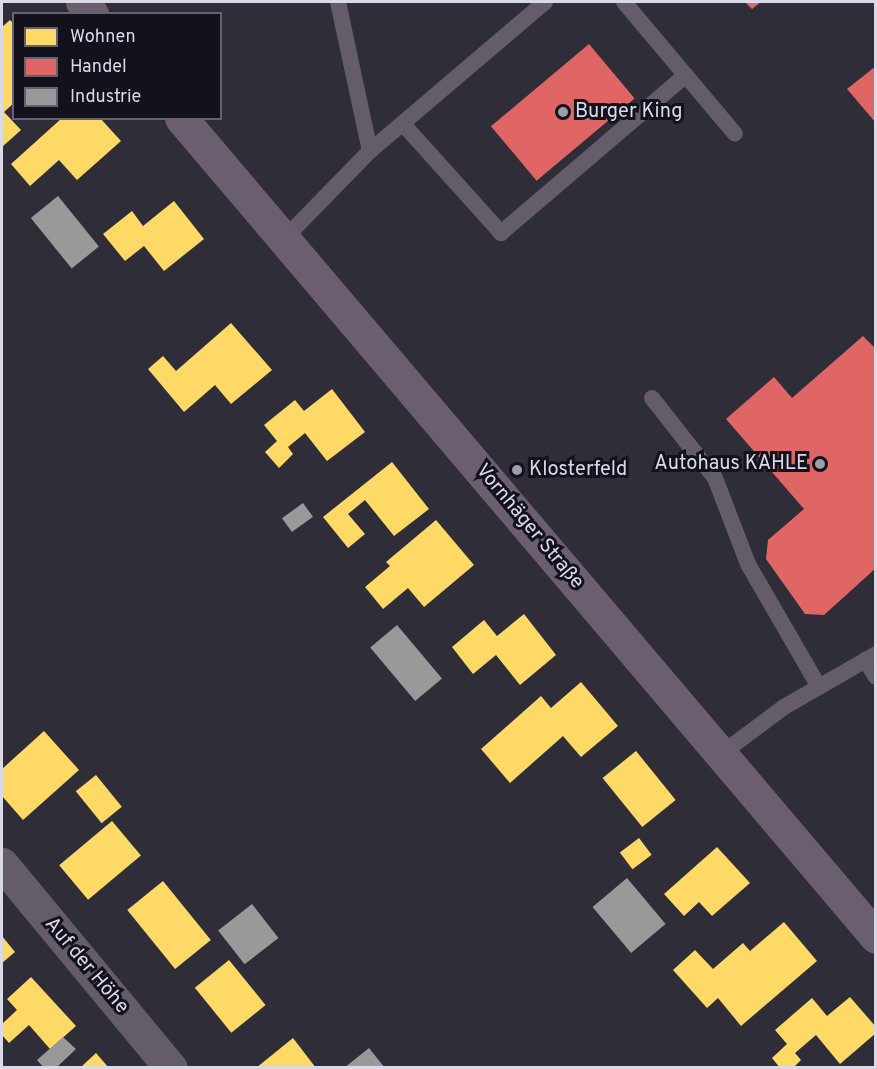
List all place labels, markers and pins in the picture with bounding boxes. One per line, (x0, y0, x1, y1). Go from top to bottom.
place label: Burger King (575, 100, 682, 124)
marker: Burger King (556, 105, 570, 119)
place label: Autohaus KAHLE (654, 452, 808, 476)
marker: Autohaus KAHLE (813, 457, 827, 471)
place label: Klosterfeld (529, 458, 627, 482)
marker: Klosterfeld (510, 463, 524, 477)

